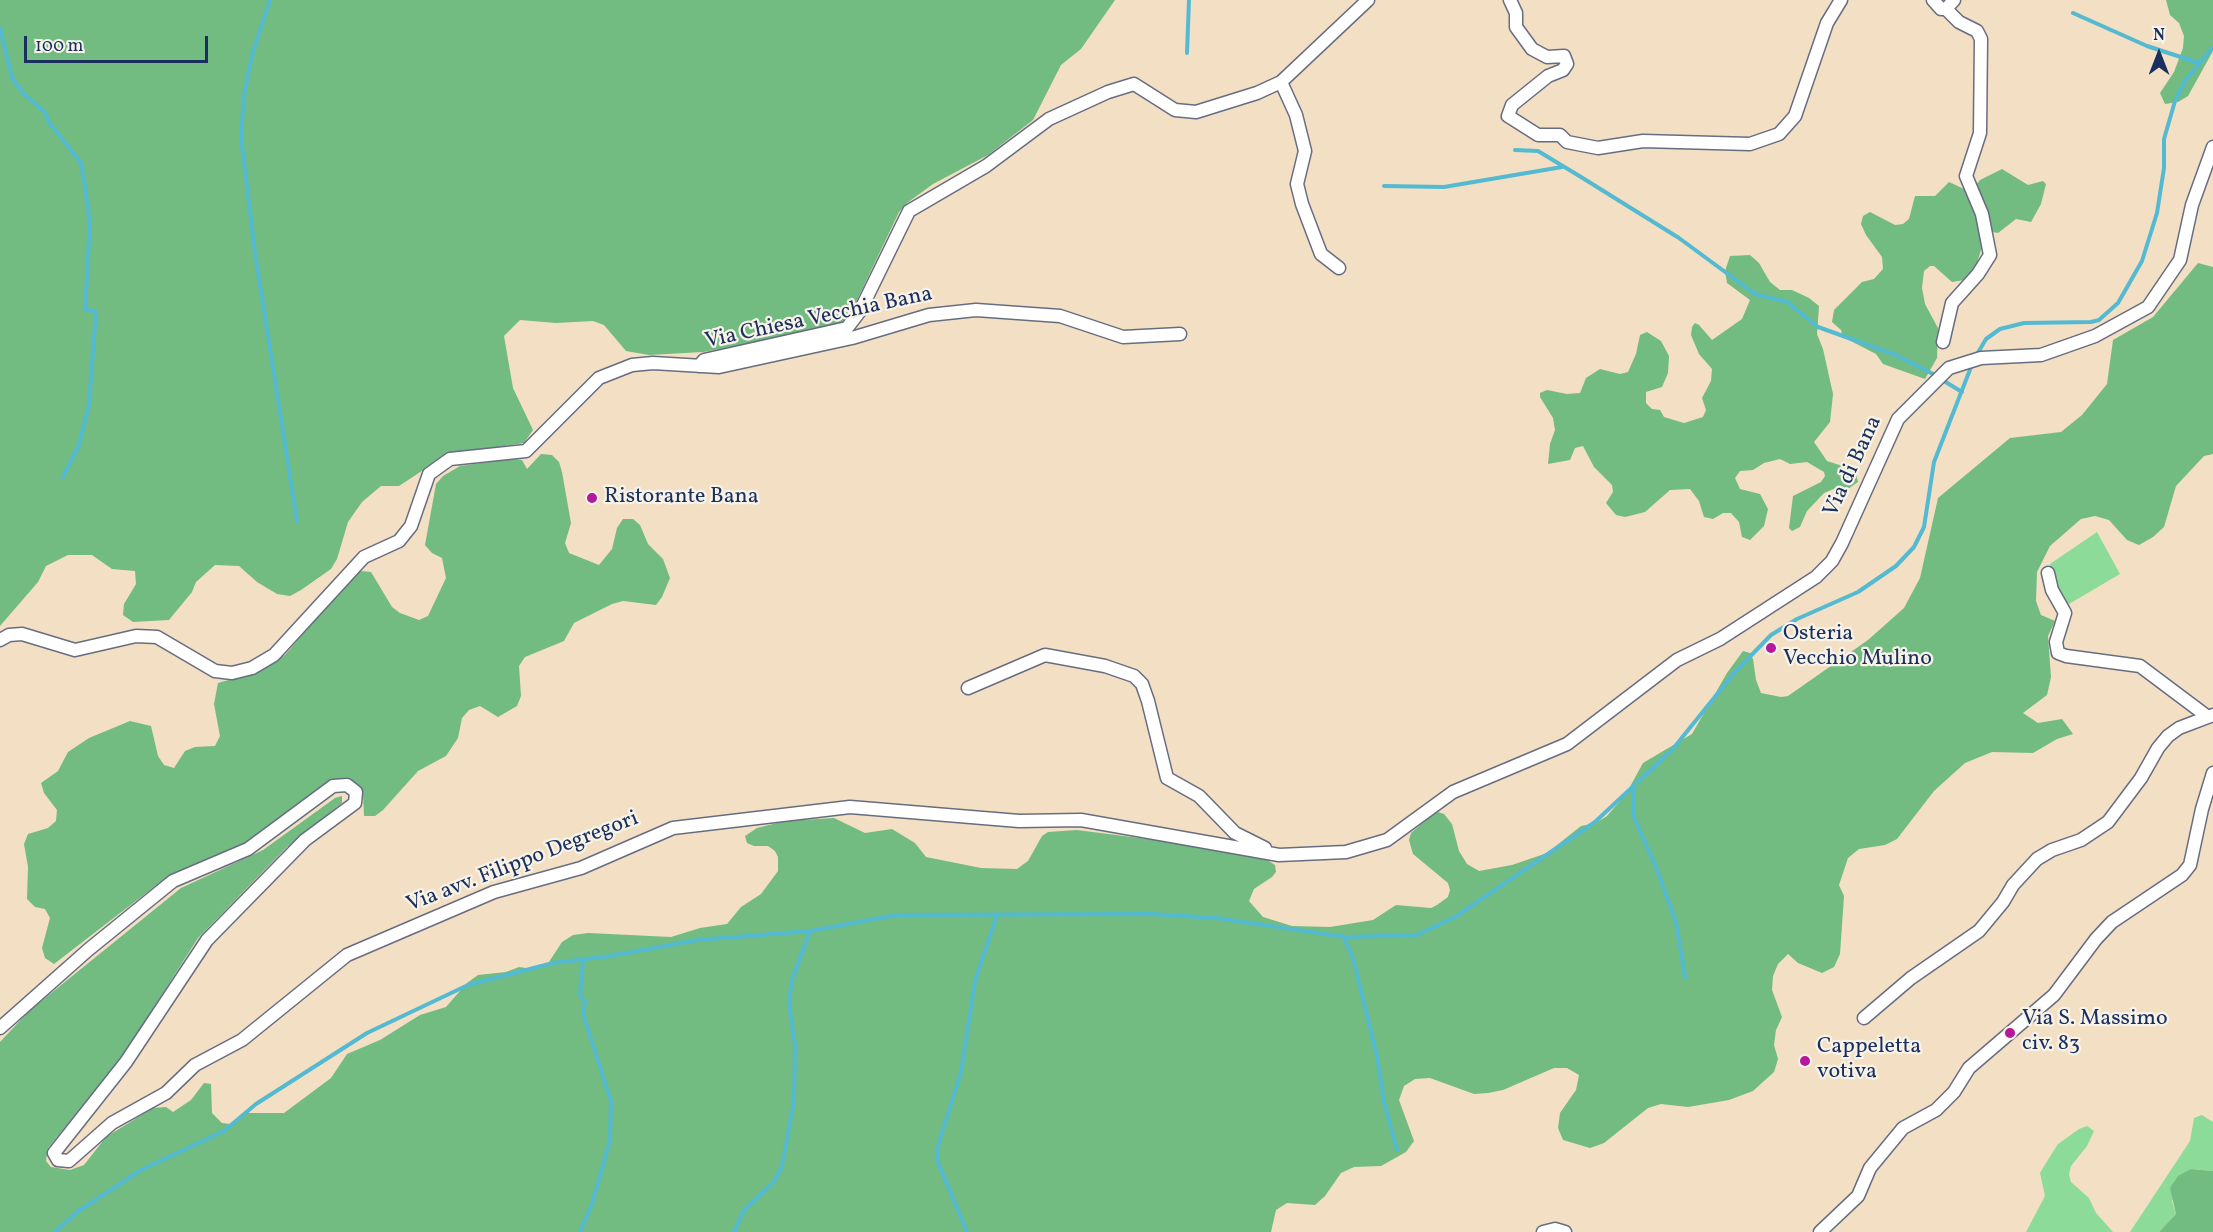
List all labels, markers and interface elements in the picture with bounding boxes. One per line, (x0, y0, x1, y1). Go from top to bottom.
scale bar (27, 24, 212, 62)
north arrow (2129, 24, 2189, 84)
text: N (2153, 25, 2165, 47)
text: 100 m (35, 34, 84, 59)
street label: Via Chiesa Vecchia Bana (703, 282, 935, 356)
street label: Via di Bana (1819, 412, 1889, 522)
place label: Ristorante Bana (604, 485, 759, 511)
marker: Ristorante Bana (585, 491, 599, 505)
place label: Osteria Vecchio Mulino (1783, 622, 1932, 674)
marker: Osteria Vecchio Mulino (1764, 641, 1778, 655)
street label: Via avv. Filippo Degregori (403, 807, 643, 919)
place label: Via S. Massimo civ. 83 (2022, 1007, 2168, 1058)
marker: Via S. Massimo civ. 83 (2003, 1026, 2017, 1040)
place label: Cappeletta votiva (1817, 1035, 1921, 1086)
marker: Cappeletta votiva (1798, 1054, 1812, 1068)

